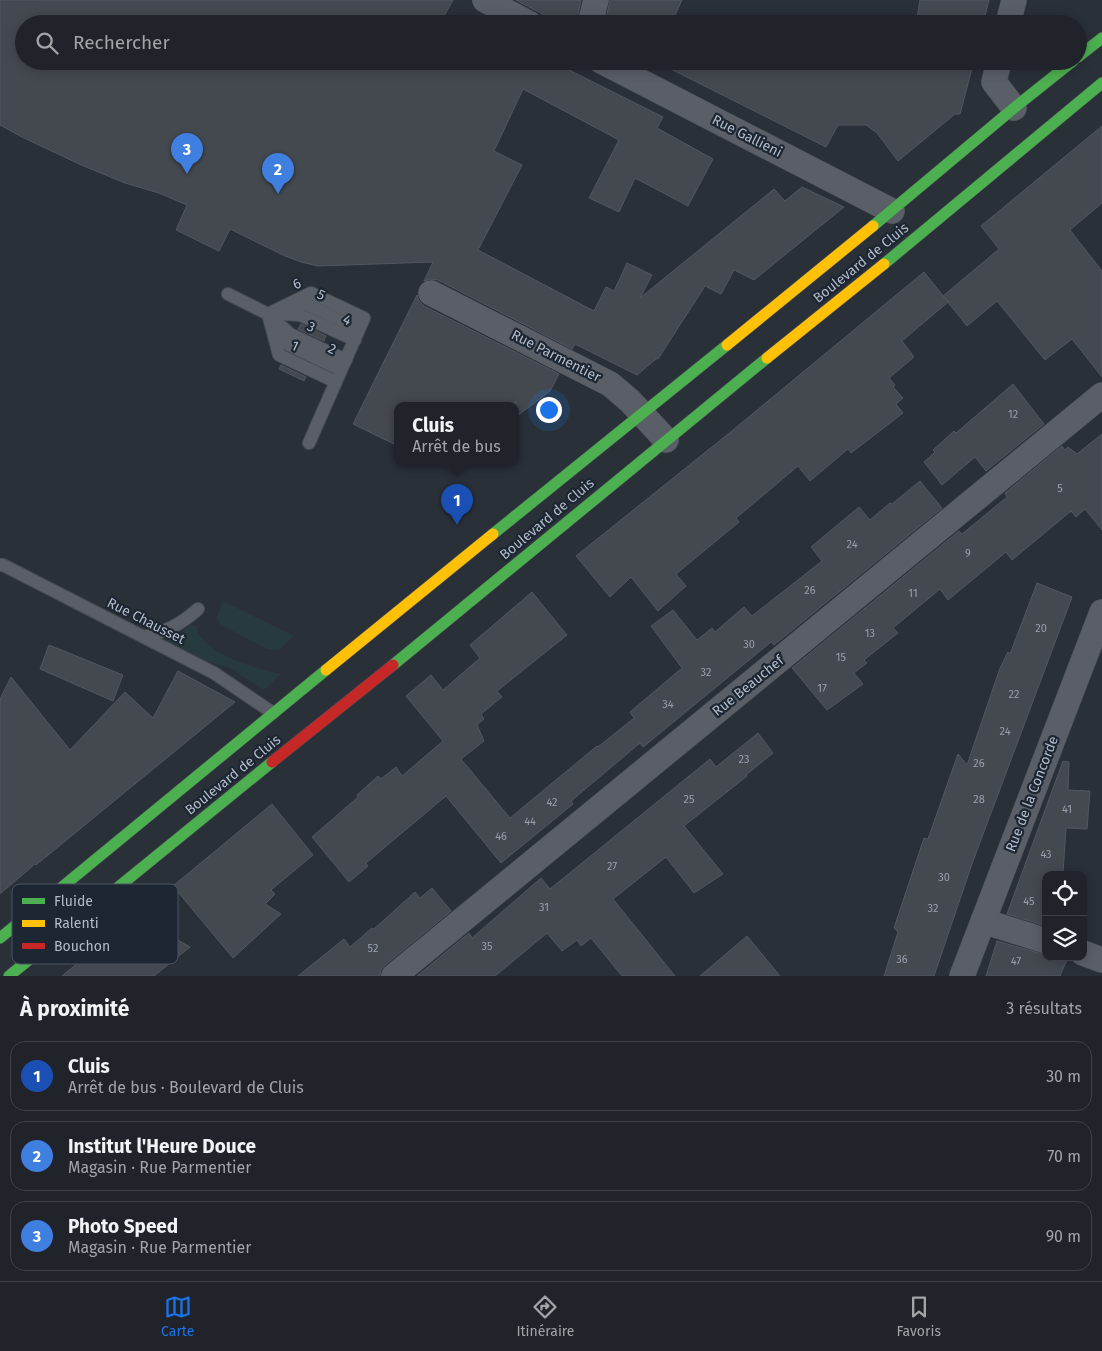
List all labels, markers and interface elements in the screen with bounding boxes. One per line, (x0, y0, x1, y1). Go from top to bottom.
search box (15, 15, 1087, 70)
icon: search (33, 29, 61, 57)
text: Rechercher (73, 31, 170, 54)
street label: Rue Gallieni (709, 111, 785, 161)
pin: 3 (171, 133, 203, 174)
pin: 2 (262, 153, 294, 194)
street label: Boulevard de Cluis (810, 219, 913, 307)
street label: 6 (290, 275, 304, 293)
street label: 5 (314, 286, 328, 304)
street label: 4 (340, 311, 355, 330)
street label: 3 (304, 318, 318, 336)
street label: Rue Parmentier (508, 326, 604, 386)
street label: 1 (289, 337, 301, 355)
street label: 2 (325, 340, 339, 358)
your location (536, 397, 562, 423)
popup (394, 402, 519, 467)
house number: 12 (1008, 408, 1018, 421)
text: Cluis (412, 414, 454, 437)
text: Arrêt de bus (412, 437, 501, 456)
street label: Boulevard de Cluis (496, 474, 598, 563)
house number: 5 (1057, 482, 1063, 495)
pin: 1 (441, 484, 473, 525)
house number: 24 (847, 538, 858, 551)
house number: 9 (965, 547, 971, 560)
house number: 26 (804, 584, 816, 597)
house number: 11 (908, 587, 918, 600)
street label: Rue Chausset (104, 594, 189, 648)
house number: 20 (1035, 622, 1047, 635)
house number: 13 (865, 627, 875, 640)
house number: 30 (743, 638, 755, 651)
street label: Rue Beauchef (709, 651, 788, 720)
house number: 15 (836, 651, 847, 664)
house number: 32 (701, 666, 711, 679)
house number: 17 (817, 682, 827, 695)
house number: 22 (1009, 688, 1019, 701)
house number: 34 (662, 698, 674, 711)
house number: 24 (1000, 725, 1011, 738)
street label: Boulevard de Cluis (182, 731, 285, 819)
street label: Rue de la Concorde (1002, 734, 1062, 854)
house number: 23 (739, 753, 749, 766)
house number: 26 (973, 757, 985, 770)
house number: 25 (684, 793, 695, 806)
house number: 28 (973, 793, 985, 806)
house number: 42 (546, 796, 558, 809)
house number: 41 (1062, 803, 1072, 816)
house number: 44 (524, 815, 536, 828)
house number: 46 (495, 830, 507, 843)
house number: 43 (1040, 848, 1052, 861)
house number: 27 (607, 860, 617, 873)
house number: 30 (938, 871, 950, 884)
map controls (1042, 871, 1087, 961)
button: locate (1042, 871, 1087, 916)
legend (12, 884, 178, 964)
text: Fluide (54, 893, 93, 910)
house number: 45 (1023, 895, 1035, 908)
house number: 31 (539, 901, 549, 914)
house number: 32 (928, 902, 938, 915)
text: Ralenti (54, 915, 99, 932)
button: layers (1042, 916, 1087, 961)
text: Bouchon (54, 938, 110, 955)
house number: 35 (482, 940, 493, 953)
house number: 52 (368, 942, 378, 955)
house number: 36 (896, 953, 908, 966)
house number: 47 (1011, 955, 1021, 968)
text: À proximité (20, 996, 129, 1022)
text: 3 résultats (1006, 999, 1082, 1018)
text: Cluis (68, 1055, 110, 1078)
text: 1 (33, 1067, 41, 1086)
text: 30 m (1046, 1067, 1081, 1086)
text: Arrêt de bus · Boulevard de Cluis (68, 1078, 304, 1097)
text: Institut l'Heure Douce (68, 1135, 256, 1158)
text: 2 (33, 1147, 41, 1166)
text: 70 m (1047, 1147, 1081, 1166)
text: Magasin · Rue Parmentier (68, 1158, 251, 1177)
text: Photo Speed (68, 1215, 178, 1238)
text: 3 (33, 1227, 41, 1246)
text: 90 m (1046, 1227, 1081, 1246)
text: Magasin · Rue Parmentier (68, 1238, 251, 1257)
tab: Carte (161, 1293, 194, 1340)
tab: Itinéraire (516, 1293, 574, 1340)
tab: Favoris (897, 1293, 941, 1340)

